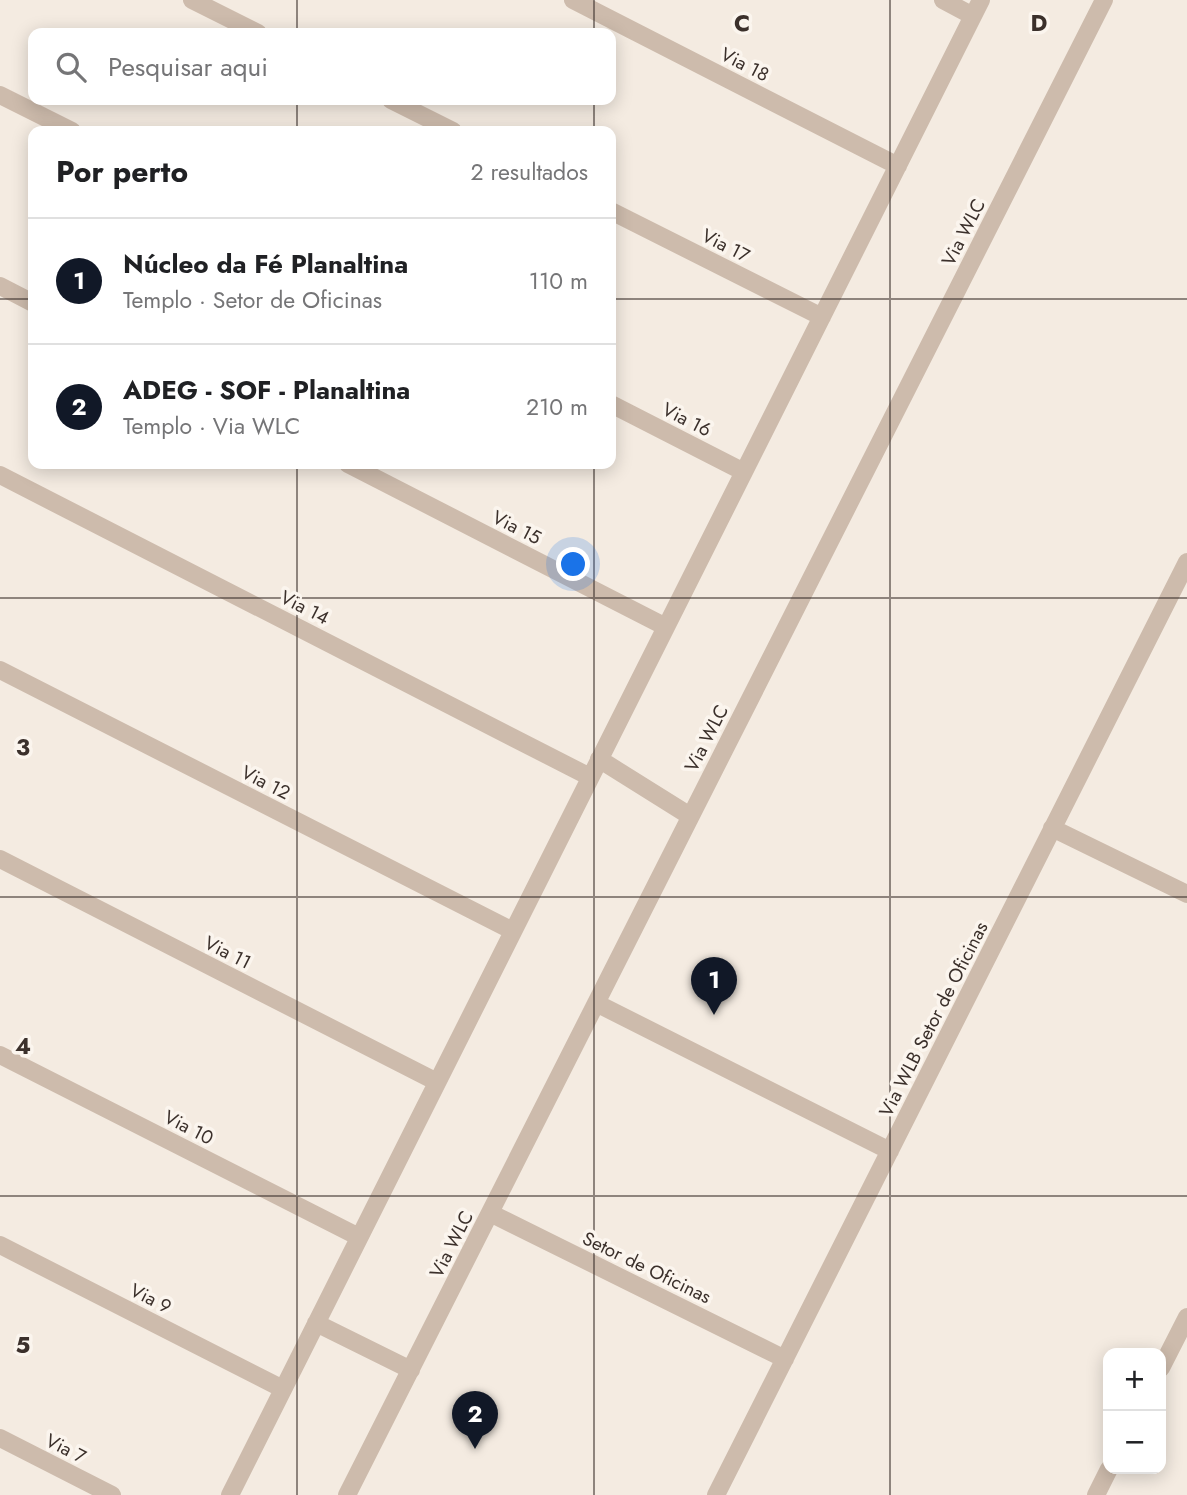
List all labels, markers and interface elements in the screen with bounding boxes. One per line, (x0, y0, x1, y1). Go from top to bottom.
text: C (734, 6, 750, 40)
text: D (1031, 6, 1048, 40)
search box (28, 28, 616, 105)
street label: Via 18 (716, 41, 774, 88)
icon: search (52, 48, 90, 86)
text: Pesquisar aqui (108, 48, 268, 86)
text: Por perto (56, 150, 188, 193)
text: 2 resultados (470, 155, 588, 189)
street label: Via WLC (935, 194, 992, 270)
street label: Via 17 (697, 222, 755, 269)
text: Núcleo da Fé Planaltina (123, 245, 408, 283)
text: 1 (73, 264, 85, 298)
text: 110 m (529, 264, 588, 298)
text: Templo · Setor de Oficinas (123, 283, 382, 317)
text: ADEG - SOF - Planaltina (123, 371, 410, 409)
text: 2 (71, 390, 87, 424)
text: 210 m (526, 390, 588, 424)
street label: Via 16 (658, 396, 716, 443)
text: Templo · Via WLC (123, 409, 300, 443)
street label: Via 15 (488, 504, 546, 551)
your location (556, 547, 590, 581)
street label: Via 14 (275, 584, 334, 631)
street label: Via WLC (678, 700, 735, 776)
text: 3 (16, 730, 30, 764)
street label: Via 12 (237, 759, 295, 806)
street label: Via WLB Setor de Oficinas (872, 917, 995, 1122)
street label: Via 11 (200, 929, 256, 976)
pin: 1 (691, 957, 737, 1015)
text: 4 (15, 1029, 31, 1063)
street label: Via 10 (159, 1104, 218, 1151)
street label: Via WLC (423, 1206, 480, 1282)
street label: Setor de Oficinas (578, 1225, 716, 1310)
street label: Via 9 (125, 1277, 176, 1320)
text: 5 (16, 1328, 30, 1362)
map controls (1103, 1348, 1166, 1474)
button: + (1103, 1348, 1166, 1411)
pin: 2 (452, 1391, 498, 1449)
button: − (1103, 1411, 1166, 1474)
street label: Via 7 (41, 1427, 91, 1470)

